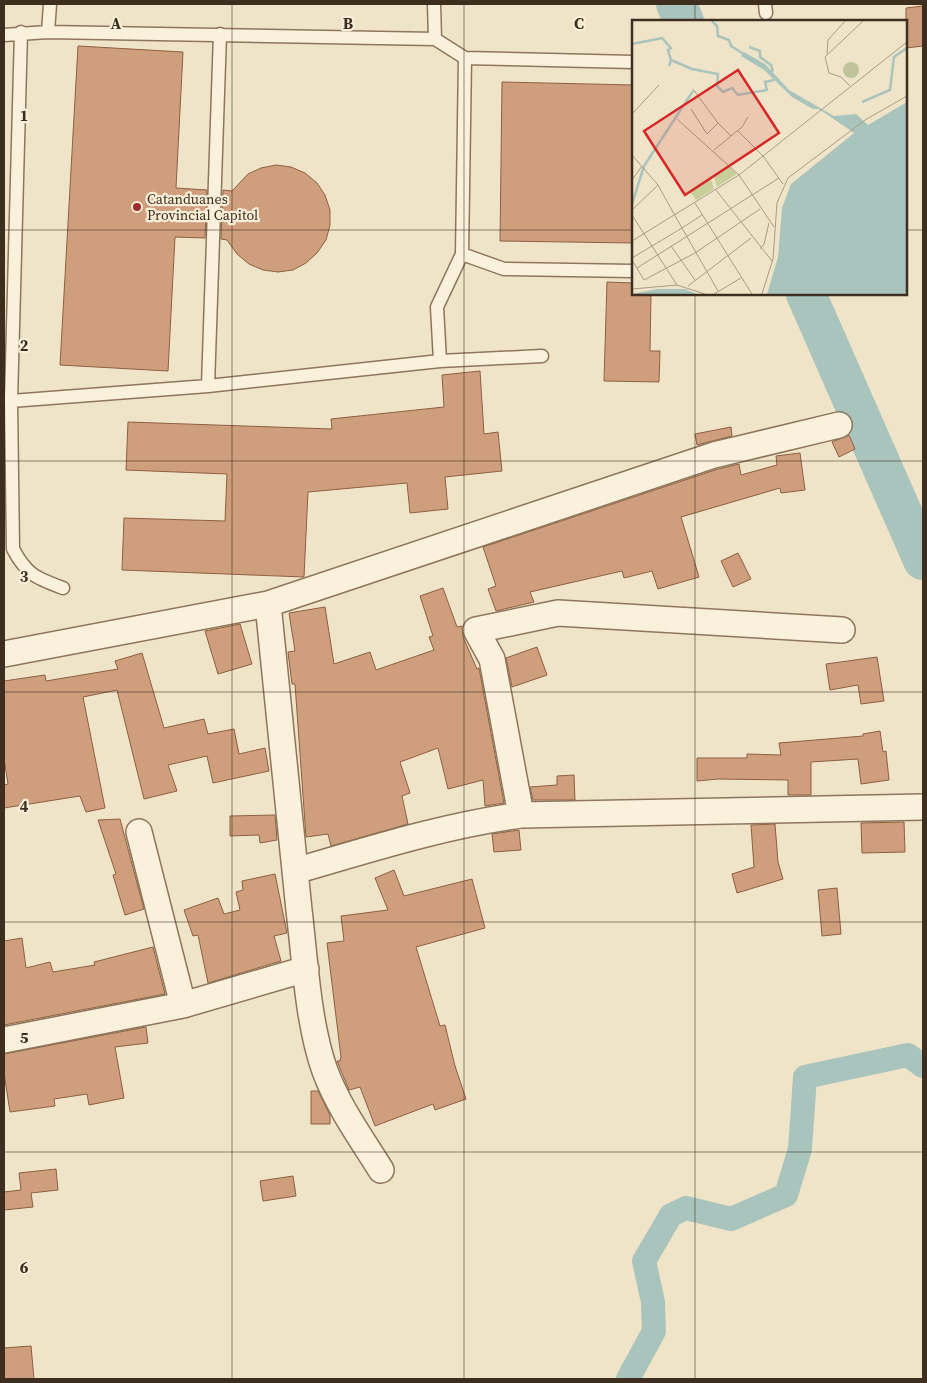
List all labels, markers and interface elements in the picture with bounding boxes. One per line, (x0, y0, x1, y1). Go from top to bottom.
text: A (111, 12, 122, 34)
text: B (343, 12, 354, 34)
text: C (574, 12, 584, 34)
inset map (632, 20, 907, 295)
text: 1 (20, 104, 28, 126)
place label: Catanduanes Provincial Capitol (147, 189, 258, 225)
marker: Catanduanes Provincial Capitol (131, 201, 143, 213)
text: 2 (20, 334, 29, 356)
text: 3 (20, 565, 29, 587)
text: 4 (20, 795, 29, 817)
text: 5 (20, 1026, 29, 1048)
text: 6 (20, 1256, 29, 1278)

